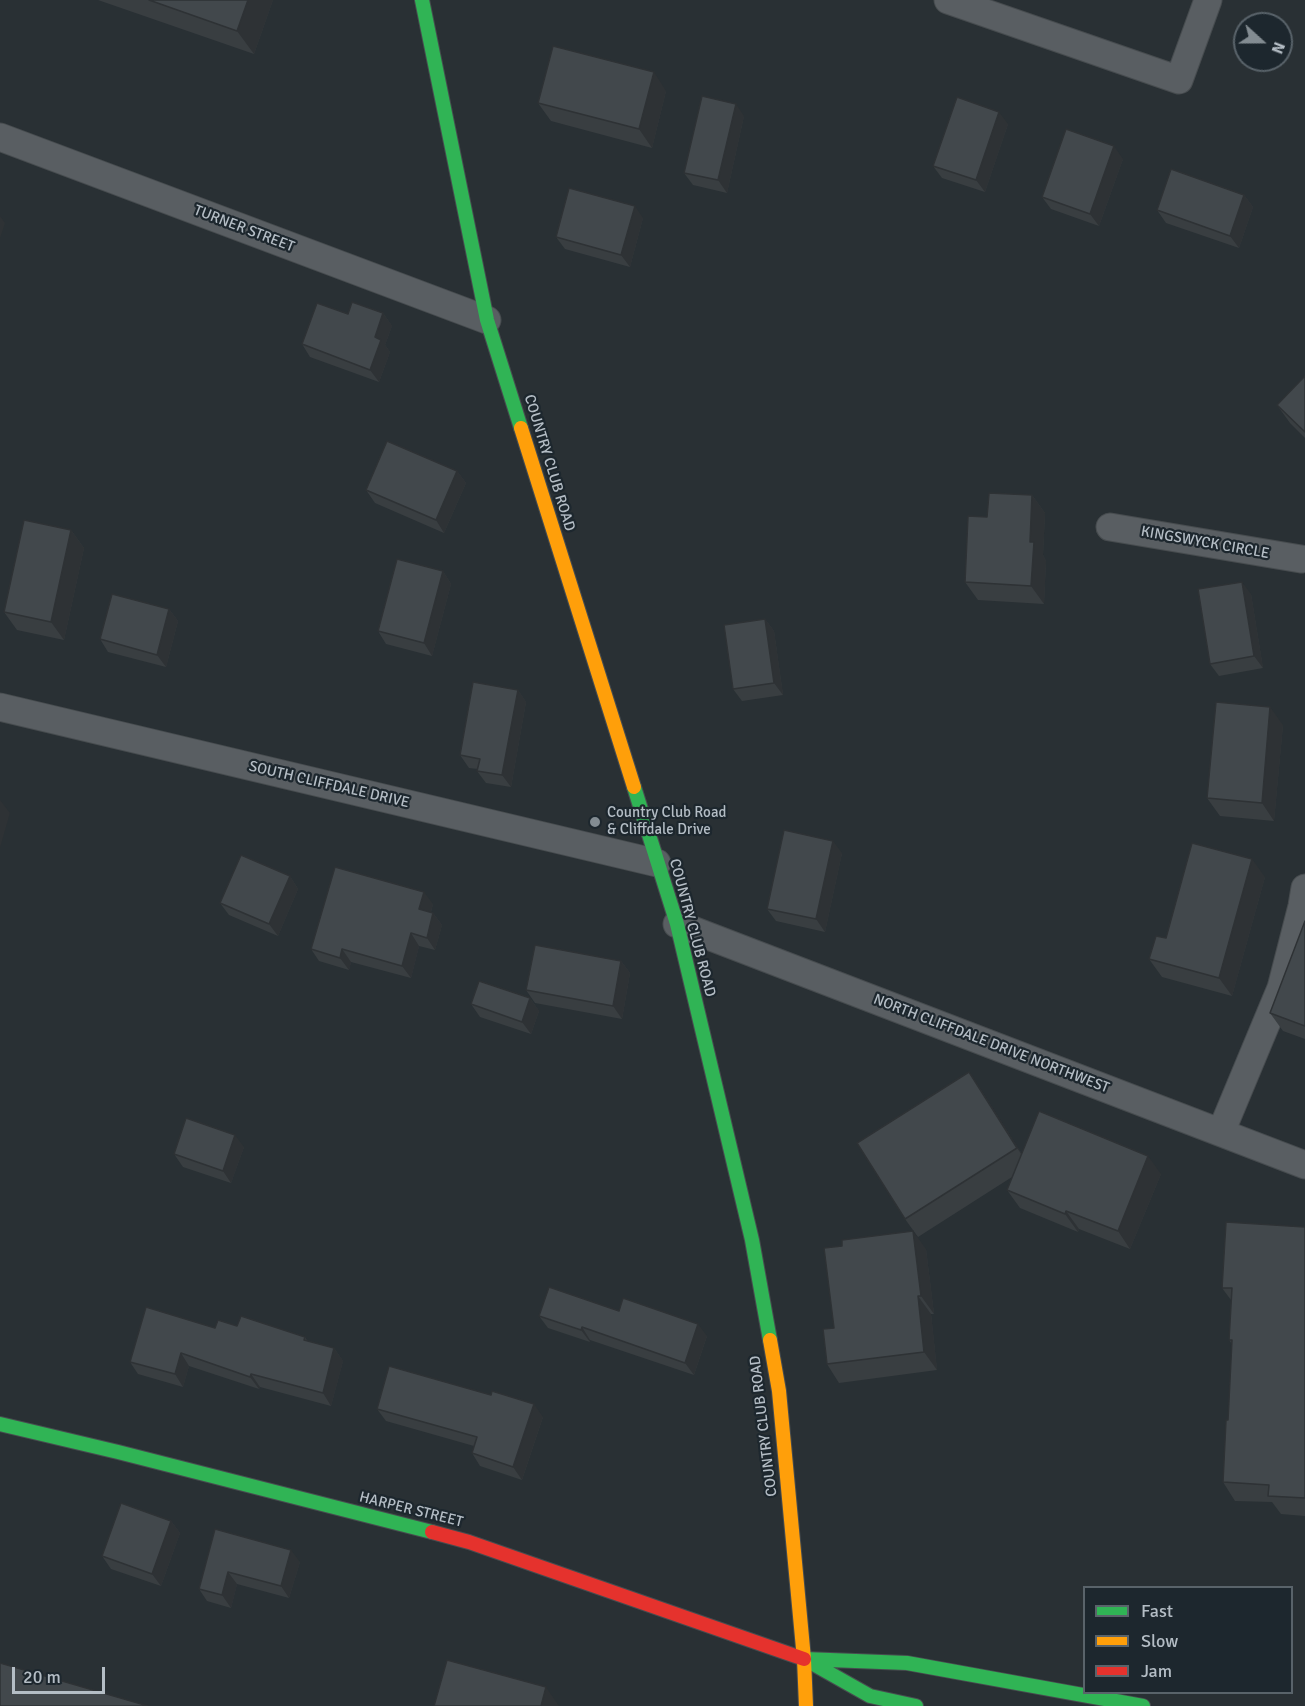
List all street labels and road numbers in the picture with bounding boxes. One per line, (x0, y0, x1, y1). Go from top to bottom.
street label: TURNER STREET (191, 202, 297, 256)
street label: COUNTRY CLUB ROAD (520, 392, 578, 534)
street label: KINGSWYCK CIRCLE (1139, 523, 1271, 563)
street label: SOUTH CLIFFDALE DRIVE (247, 758, 411, 812)
street label: COUNTRY CLUB ROAD (665, 857, 719, 999)
street label: NORTH CLIFFDALE DRIVE NORTHWEST (871, 991, 1111, 1097)
street label: COUNTRY CLUB ROAD (746, 1354, 782, 1498)
street label: HARPER STREET (357, 1488, 465, 1532)

